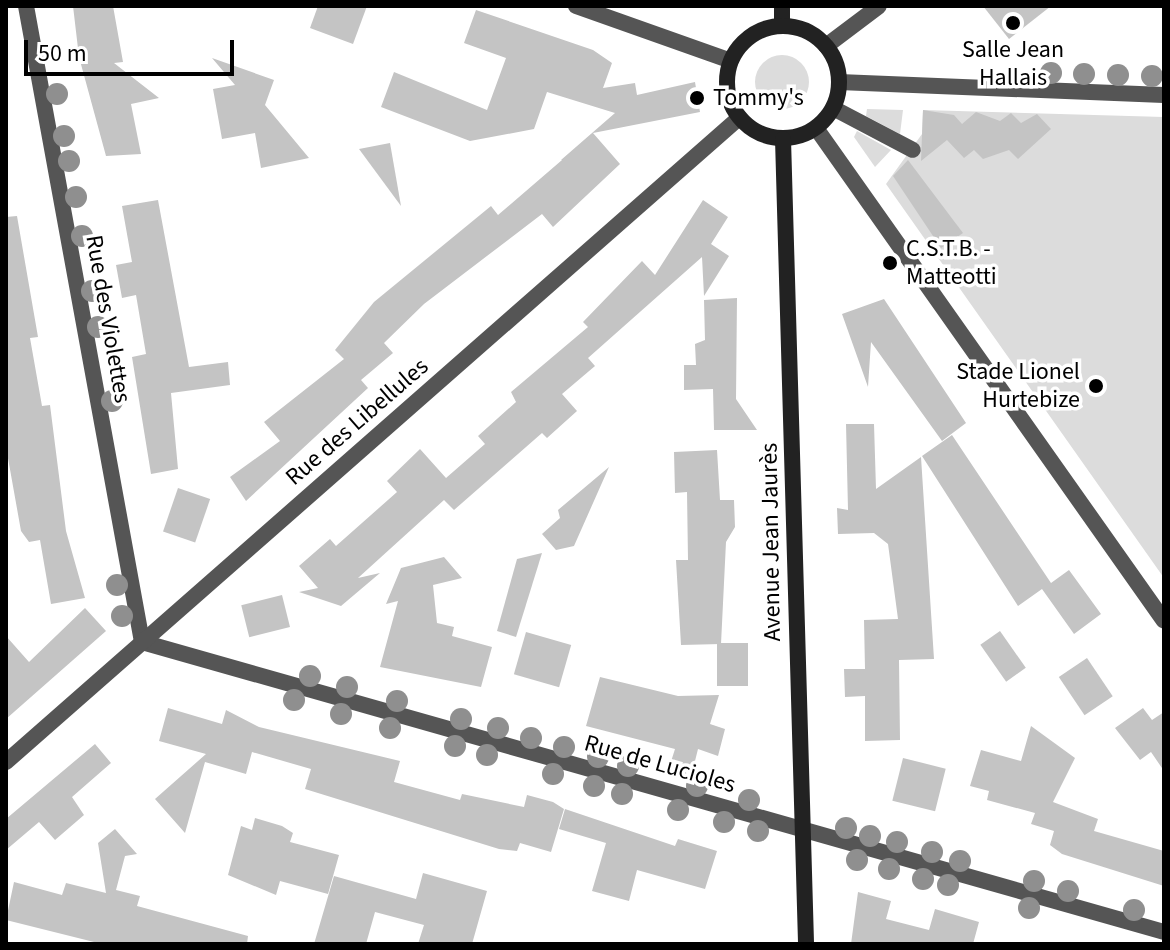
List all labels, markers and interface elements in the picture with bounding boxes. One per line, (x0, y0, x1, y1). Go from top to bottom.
marker: Salle Jean Hallais (1004, 14, 1022, 32)
scale bar (28, 24, 238, 74)
text: 50 m (38, 36, 87, 71)
place label: Salle Jean Hallais (962, 36, 1064, 92)
place label: Tommy's (713, 84, 804, 112)
marker: Tommy's (688, 89, 706, 107)
street label: Rue des Violettes (79, 233, 137, 405)
place label: C.S.T.B. - Matteotti (906, 235, 997, 291)
marker: C.S.T.B. - Matteotti (881, 254, 899, 272)
street label: Rue des Libellules (280, 352, 434, 492)
place label: Stade Lionel Hurtebize (956, 358, 1080, 414)
marker: Stade Lionel Hurtebize (1087, 377, 1105, 395)
street label: Avenue Jean Jaurès (755, 442, 787, 642)
street label: Rue de Lucioles (581, 729, 739, 799)

